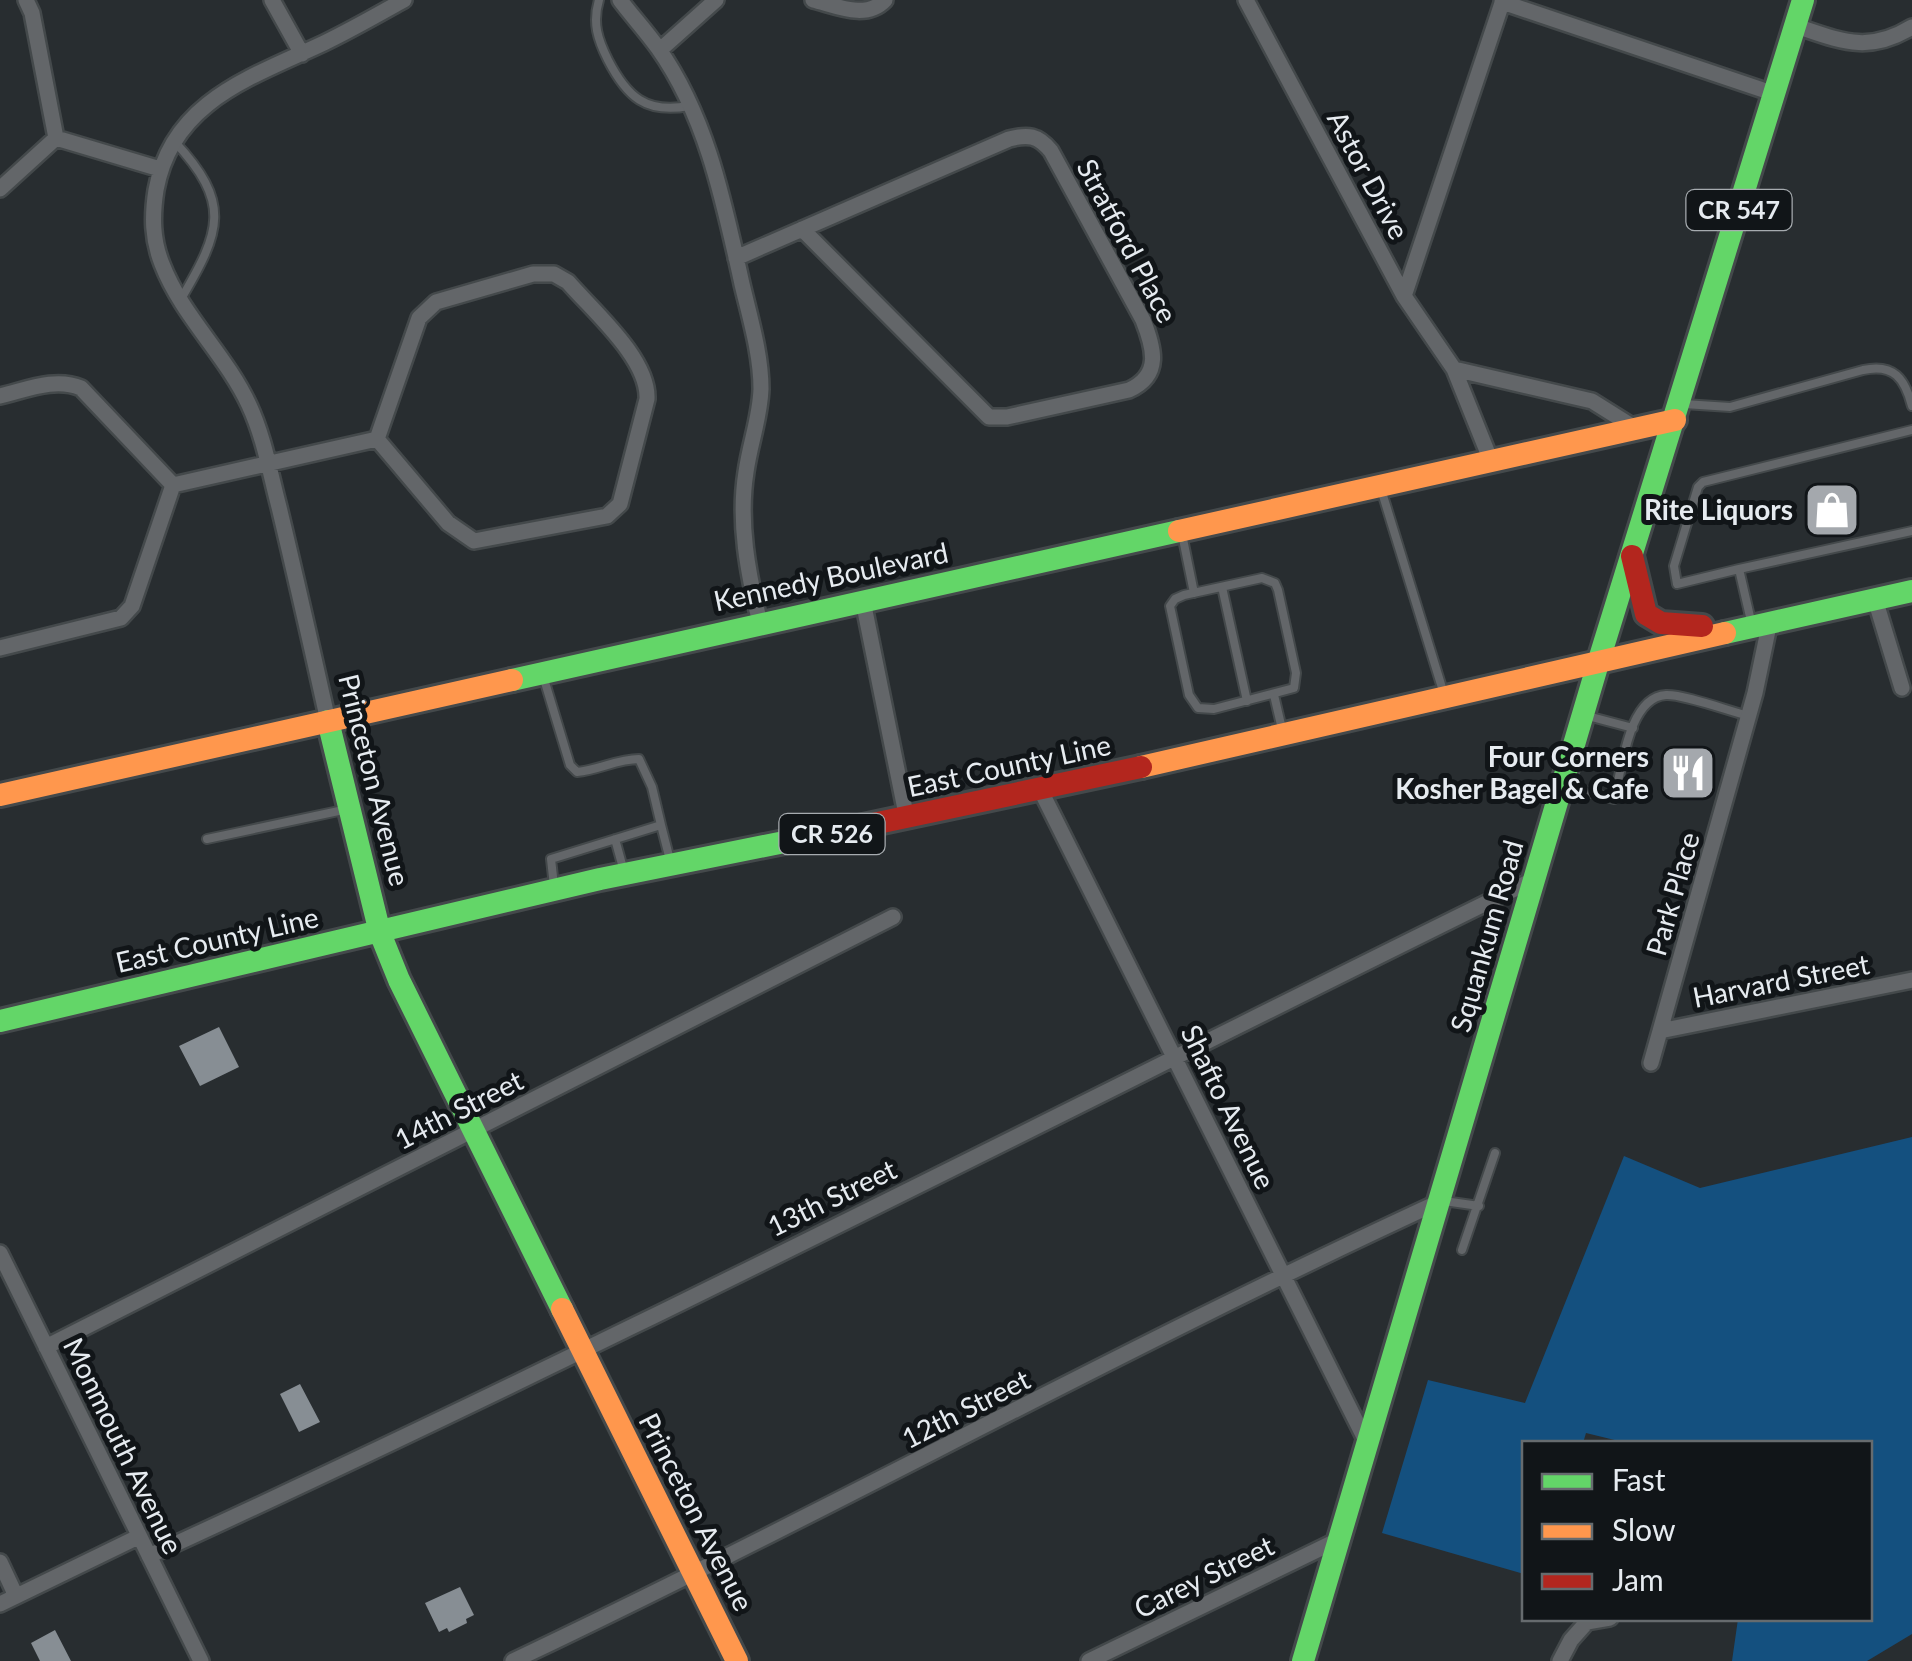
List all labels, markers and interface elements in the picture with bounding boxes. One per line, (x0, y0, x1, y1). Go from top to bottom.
street label: Astor Drive (1321, 105, 1417, 245)
street label: Stratford Place (1070, 153, 1185, 328)
road number: CR 547 (1686, 190, 1792, 230)
shop icon: Rite Liquors (1802, 480, 1862, 540)
place label: Rite Liquors (1644, 492, 1793, 526)
street label: Kennedy Boulevard (710, 535, 951, 617)
street label: Princeton Avenue (332, 670, 418, 889)
street label: East County Line (904, 727, 1114, 803)
place label: Four Corners Kosher Bagel & Cafe (1395, 739, 1649, 805)
restaurant icon: Four Corners Kosher Bagel & Cafe (1658, 743, 1718, 803)
road number: CR 526 (780, 814, 884, 854)
street label: Park Place (1638, 828, 1706, 959)
street label: Squankum Road (1442, 836, 1530, 1036)
street label: East County Line (112, 899, 321, 979)
street label: Harvard Street (1690, 946, 1872, 1014)
street label: Shafto Avenue (1175, 1019, 1283, 1194)
street label: 14th Street (389, 1062, 528, 1156)
street label: 13th Street (762, 1151, 902, 1243)
street label: Monmouth Avenue (57, 1332, 191, 1559)
street label: 12th Street (896, 1361, 1035, 1455)
street label: Princeton Avenue (632, 1407, 761, 1616)
legend (1522, 1441, 1872, 1621)
text: Fast (1612, 1461, 1666, 1497)
text: Slow (1612, 1511, 1676, 1547)
street label: Carey Street (1128, 1528, 1279, 1625)
text: Jam (1612, 1561, 1664, 1597)

